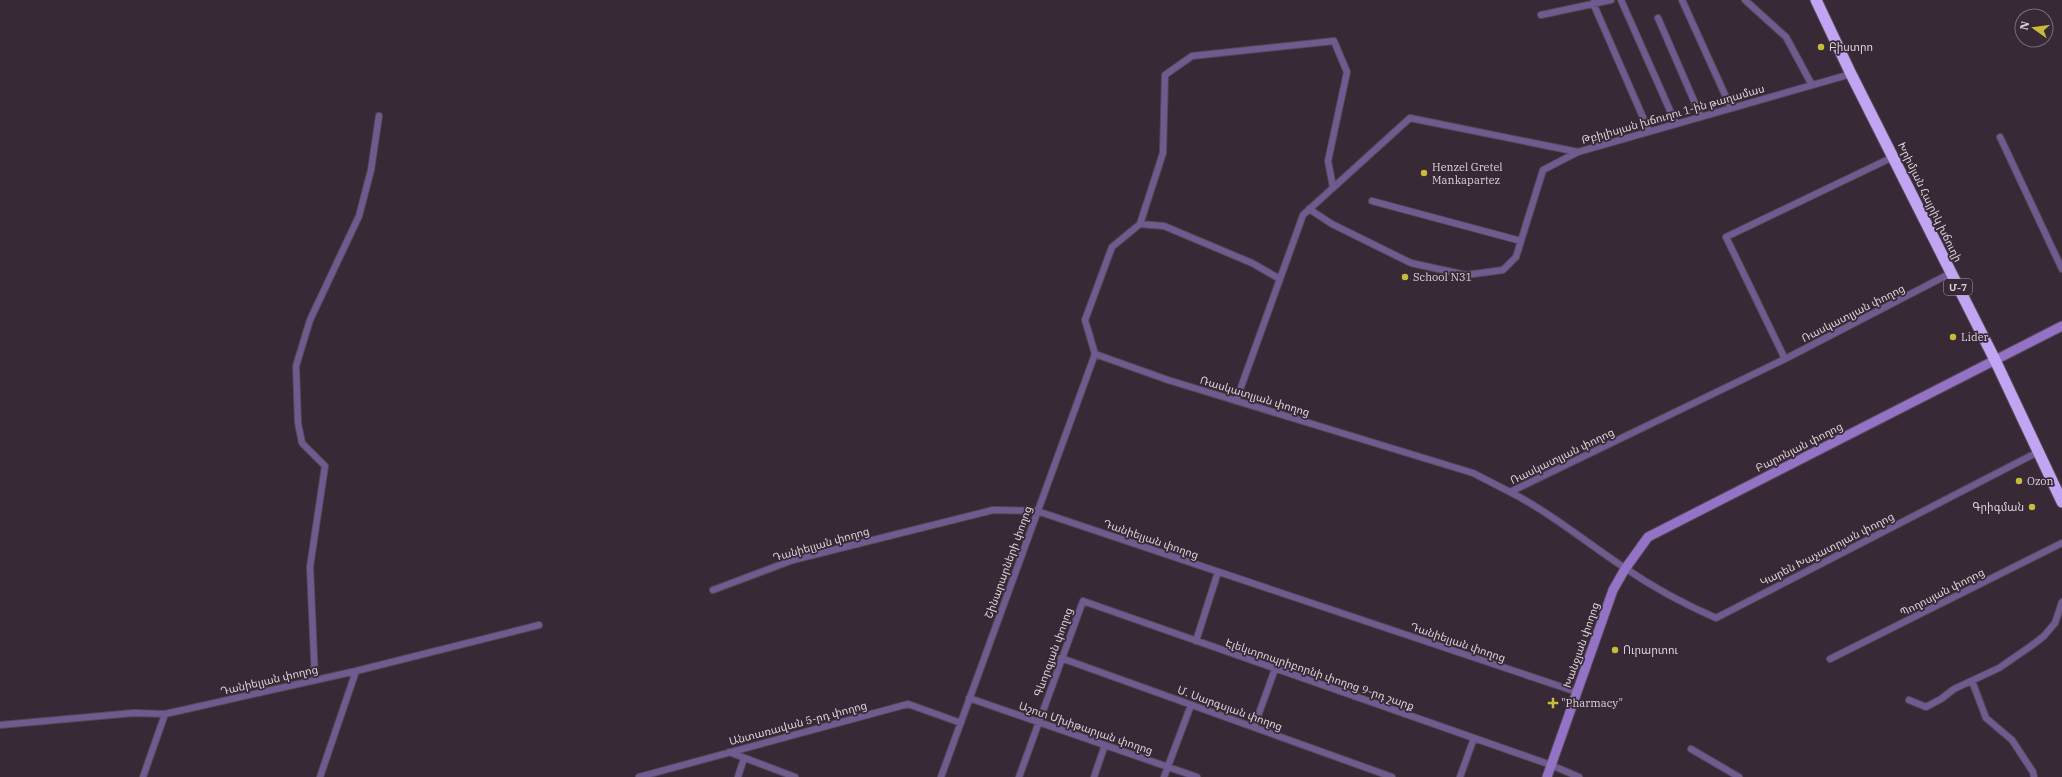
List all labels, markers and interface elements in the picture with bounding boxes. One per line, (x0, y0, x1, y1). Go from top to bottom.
north arrow (2014, 8, 2054, 48)
text: N (2016, 19, 2032, 31)
place label: Բիստրո (1829, 40, 1873, 54)
marker: Բիստրո (1816, 42, 1826, 52)
street label: Թբիլիսյան խճուղու 1-ին թաղամաս (1580, 81, 1766, 147)
street label: Խրիմյան Հայրիկ խճուղի (1895, 140, 1965, 264)
place label: Henzel Gretel Mankapartez (1432, 160, 1503, 187)
marker: Henzel Gretel Mankapartez (1419, 168, 1429, 178)
place label: School N31 (1413, 270, 1472, 284)
marker: School N31 (1400, 272, 1410, 282)
road number: Մ-7 (1944, 279, 1972, 295)
street label: Ռասկատլյան փողոց (1799, 281, 1907, 345)
place label: Lider (1961, 330, 1989, 344)
marker: Lider (1948, 332, 1958, 342)
street label: Ռասկատլյան փողոց (1198, 373, 1312, 419)
street label: Բարոնյան փողոց (1753, 419, 1845, 475)
street label: Ռասկատլյան փողոց (1508, 425, 1616, 487)
place label: Ozon (2027, 474, 2054, 488)
marker: Ozon (2014, 476, 2024, 486)
place label: Գրիգման (1972, 500, 2024, 514)
marker: Գրիգման (2027, 502, 2037, 512)
street label: Շինարարների փողոց (981, 504, 1035, 620)
street label: Կարեն Խաչատրյան փողոց (1758, 509, 1896, 589)
street label: Դանիելյան փողոց (1101, 516, 1201, 562)
street label: Դանիելյան փողոց (771, 523, 871, 565)
street label: Պողոսյան փողոց (1897, 565, 1987, 619)
street label: Խանջյան փողոց (1560, 600, 1602, 690)
street label: Գևորգյան փողոց (1030, 605, 1076, 699)
street label: Դանիելյան փողոց (1408, 619, 1508, 665)
street label: Էլեկտրոպրիբորնի փողոց 9-րդ շարք (1224, 635, 1416, 713)
place label: Ուրարտու (1623, 643, 1678, 657)
marker: Ուրարտու (1610, 645, 1620, 655)
street label: Դանիելյան փողոց (219, 662, 319, 698)
street label: Մ. Սարգսյան փողոց (1175, 682, 1285, 734)
place label: "Pharmacy" (1561, 696, 1623, 710)
street label: Անտառավան 5-րդ փողոց (727, 698, 869, 748)
street label: Աշոտ Մխիթարյան փողոց (1017, 698, 1155, 758)
marker: "Pharmacy" (1548, 698, 1558, 708)

